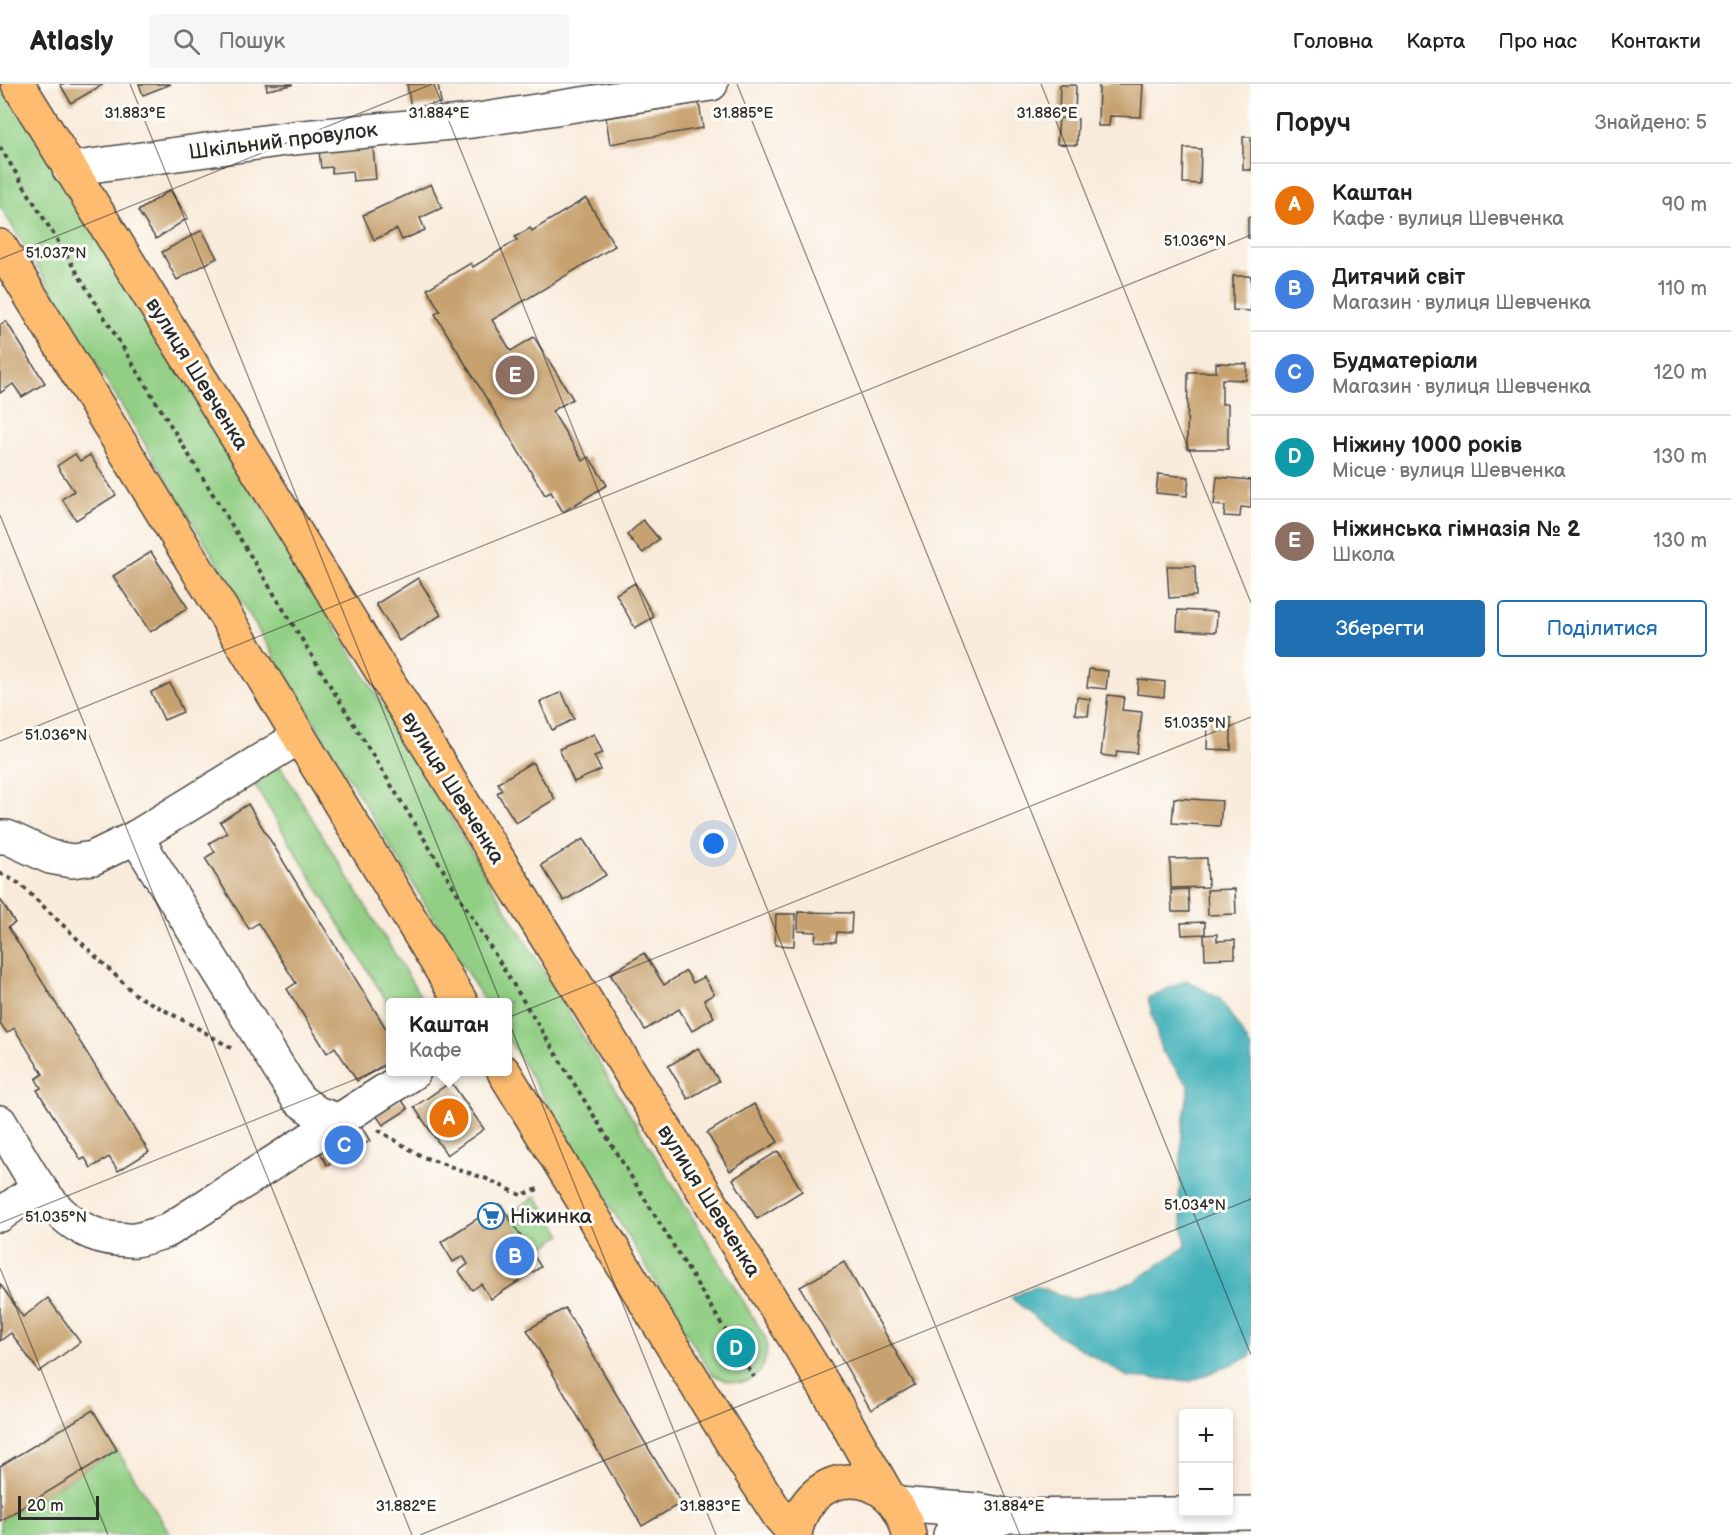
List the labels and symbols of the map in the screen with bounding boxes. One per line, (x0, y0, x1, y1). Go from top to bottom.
text: 31.883°E (104, 104, 166, 123)
text: 31.884°E (409, 104, 470, 123)
text: 31.885°E (713, 104, 773, 123)
text: 31.886°E (1016, 104, 1078, 123)
street label: Шкільний провулок (187, 117, 379, 165)
text: 51.036°N (1164, 232, 1226, 251)
text: 51.037°N (26, 244, 86, 263)
street label: вулиця Шевченка (140, 293, 254, 455)
pin: E (496, 352, 534, 398)
street label: вулиця Шевченка (396, 707, 510, 869)
text: 51.035°N (1164, 714, 1226, 733)
text: 51.036°N (25, 726, 87, 745)
your location (699, 829, 728, 858)
pin: A (430, 1096, 468, 1140)
street label: вулиця Шевченка (652, 1120, 766, 1282)
pin: C (324, 1122, 364, 1168)
text: 51.034°N (1164, 1196, 1226, 1215)
supermarket icon: Ніжинка (476, 1201, 506, 1231)
place label: Ніжинка (510, 1204, 593, 1229)
text: 51.035°N (25, 1208, 87, 1227)
pin: B (496, 1234, 534, 1278)
pin: D (716, 1326, 756, 1370)
scale bar (18, 1493, 99, 1520)
text: 31.882°E (376, 1497, 436, 1516)
text: 31.883°E (679, 1497, 741, 1516)
text: 31.884°E (984, 1497, 1045, 1516)

